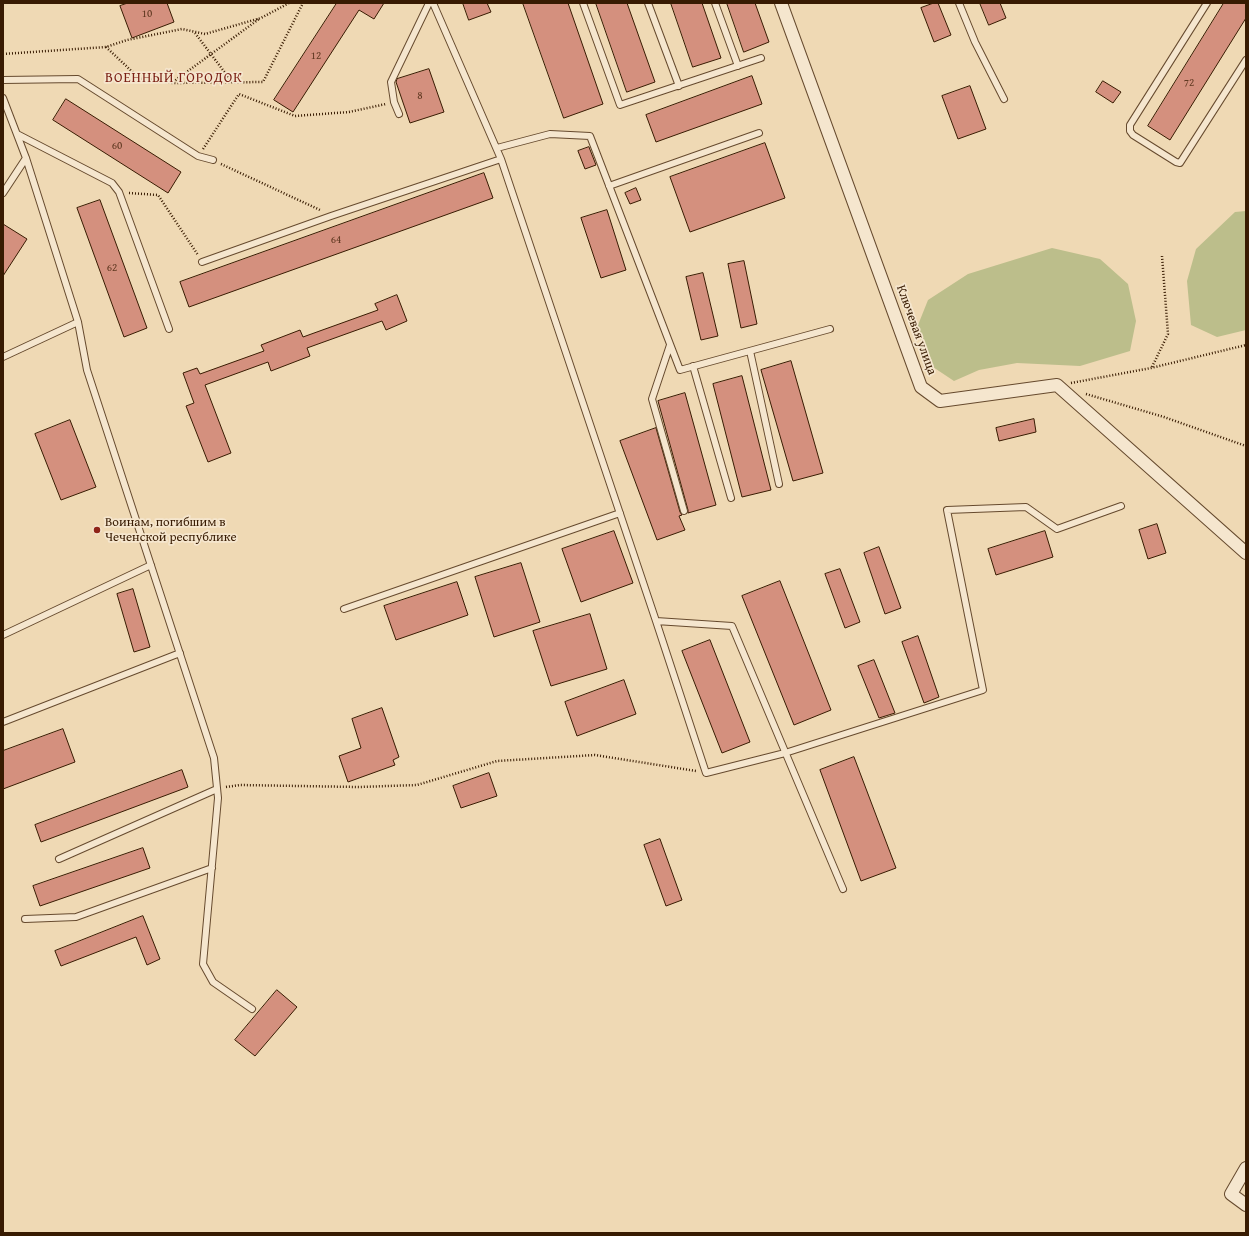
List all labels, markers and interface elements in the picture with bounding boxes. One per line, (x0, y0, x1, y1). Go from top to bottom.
house number: 10 (142, 7, 152, 21)
house number: 12 (311, 49, 321, 63)
district label: ВОЕННЫЙ ГОРОДОК (105, 70, 243, 86)
house number: 72 (1184, 76, 1194, 90)
house number: 8 (417, 89, 423, 103)
house number: 60 (112, 139, 122, 153)
house number: 64 (331, 233, 341, 247)
house number: 62 (107, 261, 117, 275)
street label: Ключевая улица (892, 283, 940, 377)
place label: Воинам, погибшим в Чеченской республике (105, 515, 237, 546)
marker: Воинам, погибшим в Чеченской республике (92, 525, 102, 535)

